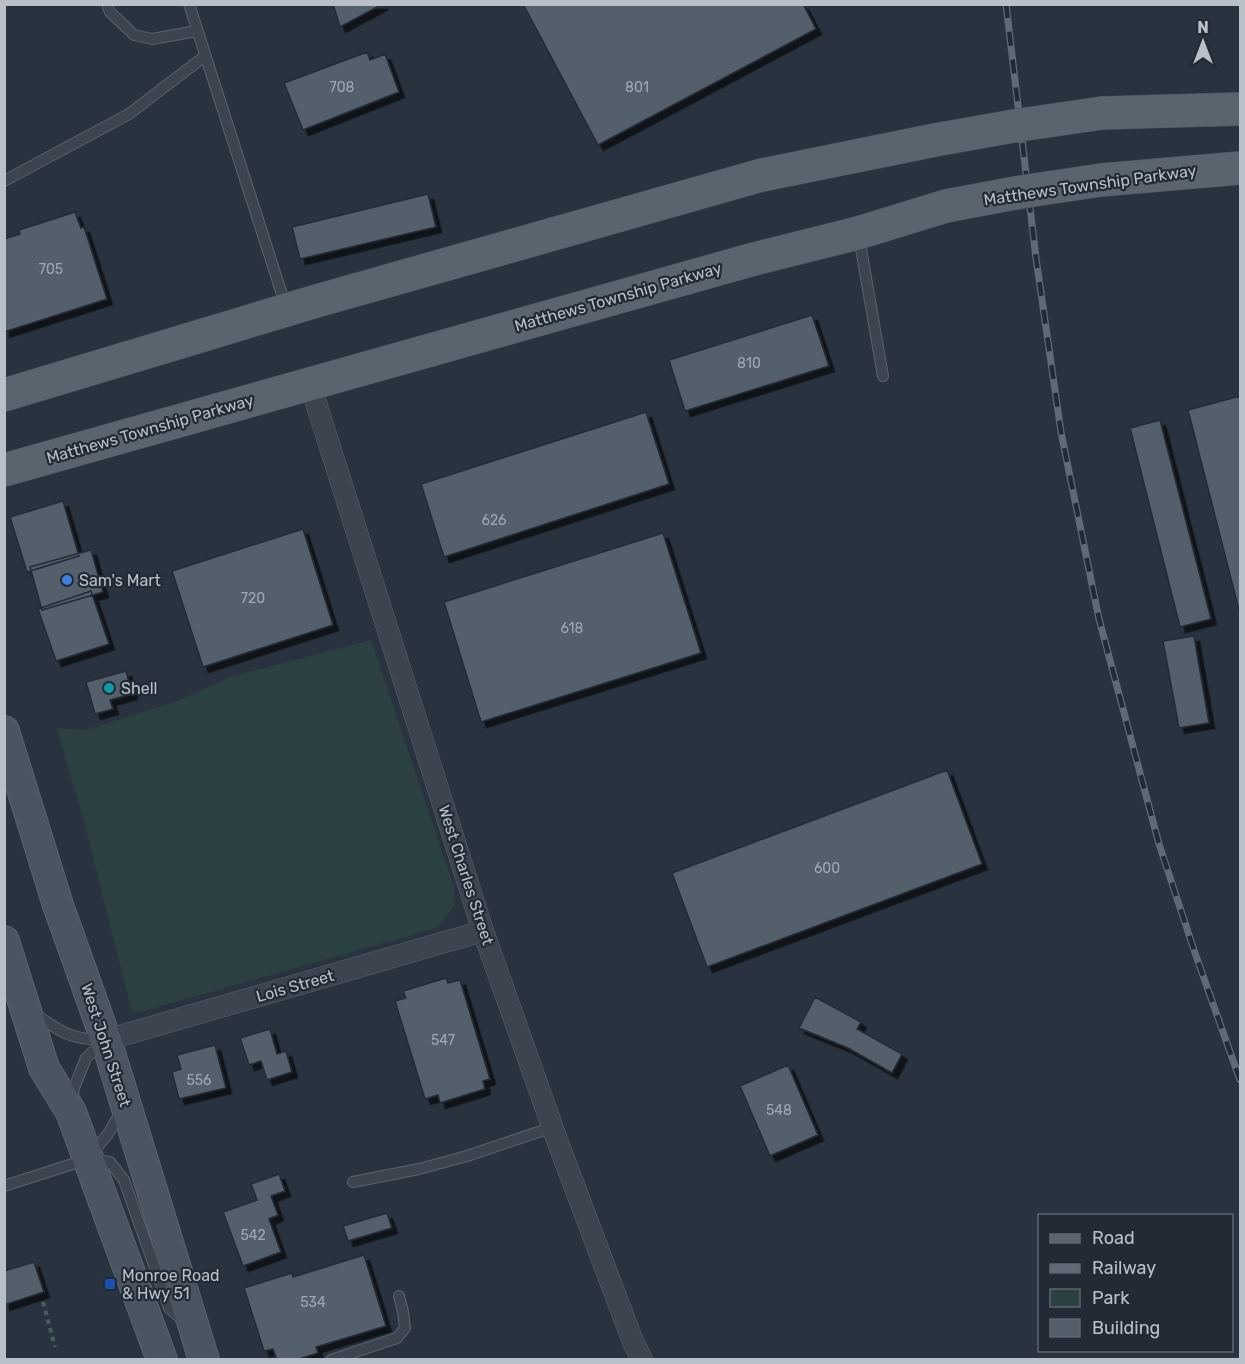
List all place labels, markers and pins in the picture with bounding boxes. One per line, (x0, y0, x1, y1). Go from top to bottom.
place label: Sam's Mart (79, 571, 161, 590)
marker: Sam's Mart (60, 573, 74, 587)
place label: Shell (121, 679, 157, 698)
marker: Shell (102, 681, 116, 695)
place label: Monroe Road & Hwy 51 (122, 1266, 220, 1303)
marker: Monroe Road & Hwy 51 (103, 1277, 117, 1291)

